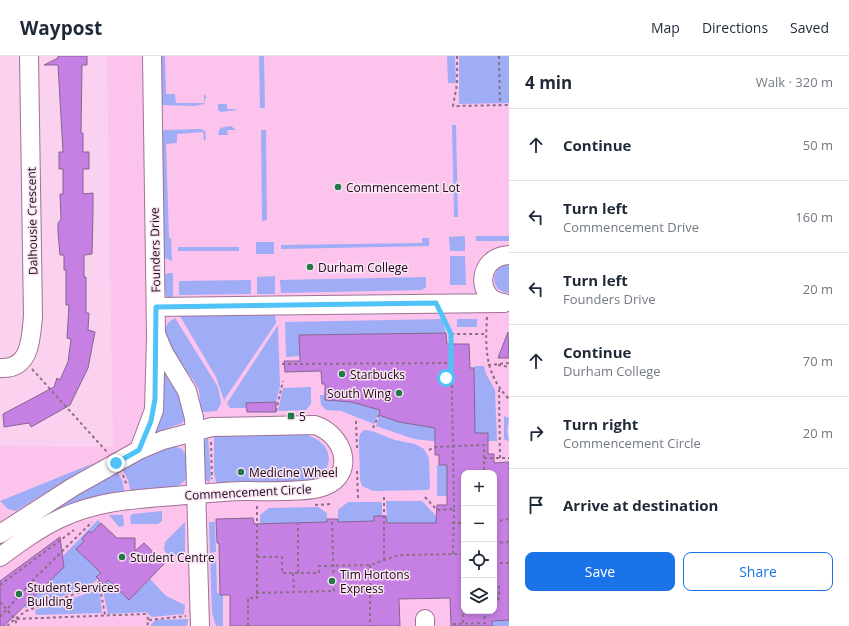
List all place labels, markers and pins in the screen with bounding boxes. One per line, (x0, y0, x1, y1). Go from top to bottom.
place label: Commencement Lot (346, 179, 460, 196)
marker: Commencement Lot (333, 182, 343, 192)
place label: Durham College (318, 259, 408, 276)
marker: Durham College (305, 262, 315, 272)
place label: Starbucks (350, 366, 405, 383)
marker: Starbucks (337, 369, 347, 379)
place label: South Wing (327, 385, 391, 402)
marker: South Wing (394, 388, 404, 398)
place label: 5 (299, 408, 306, 425)
marker: 5 (286, 411, 296, 421)
place label: Medicine Wheel (249, 464, 338, 481)
marker: Medicine Wheel (236, 467, 246, 477)
place label: Student Centre (130, 549, 215, 566)
marker: Student Centre (117, 552, 127, 562)
place label: Tim Hortons Express (340, 566, 410, 597)
marker: Tim Hortons Express (327, 576, 337, 586)
place label: Student Services Building (27, 579, 120, 610)
marker: Student Services Building (14, 589, 24, 599)

